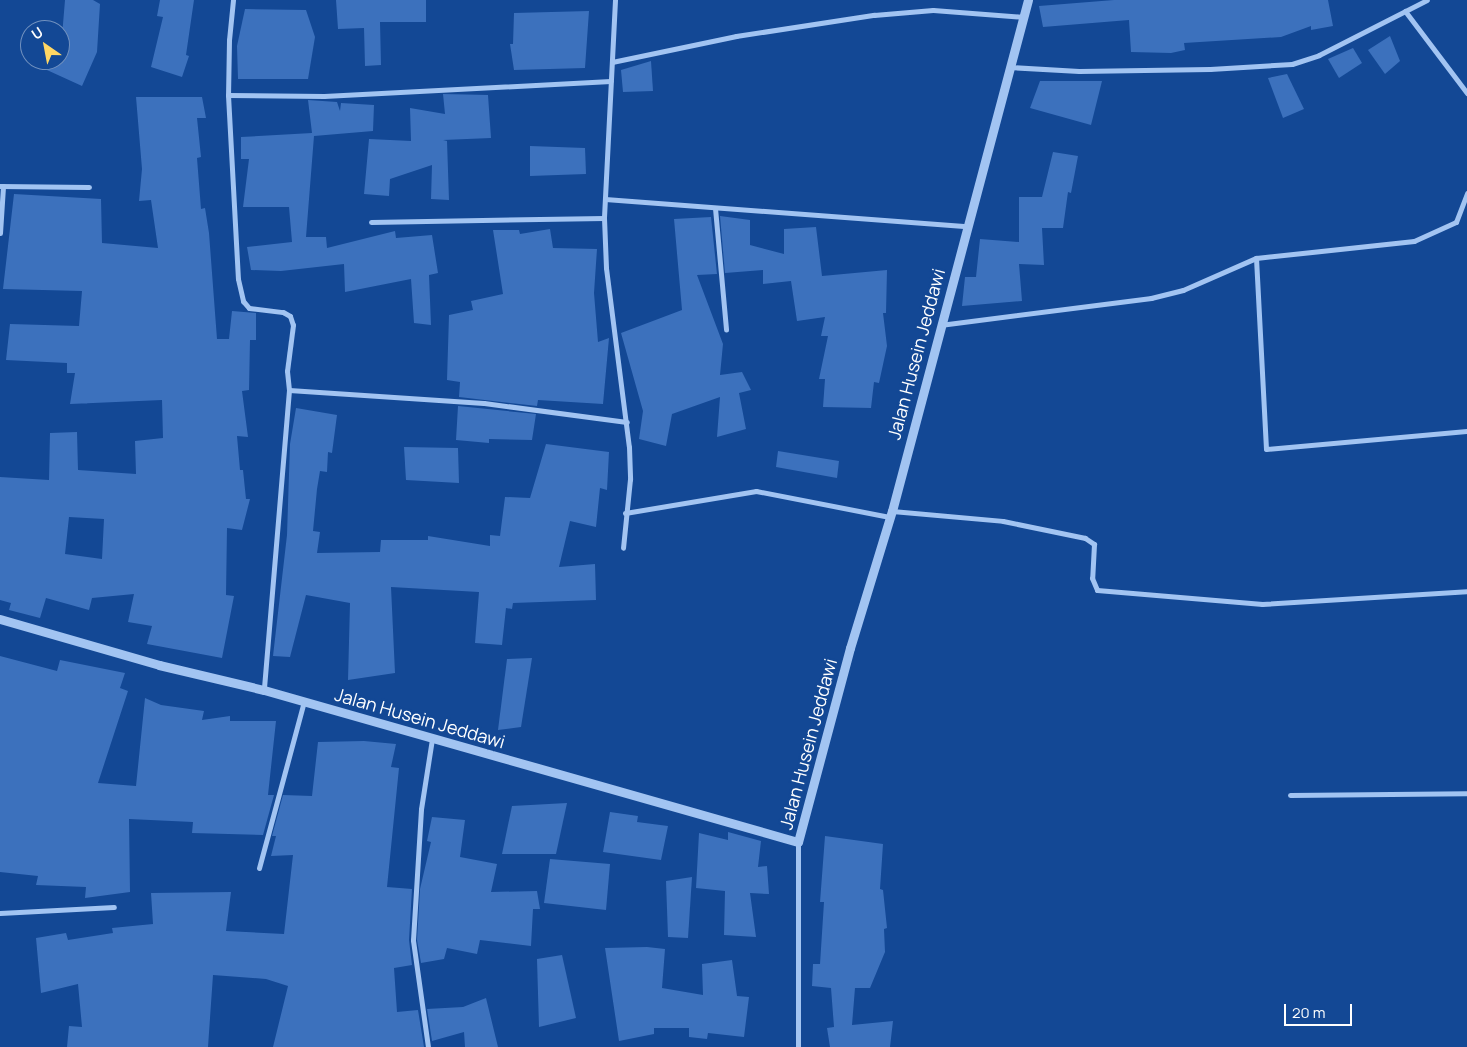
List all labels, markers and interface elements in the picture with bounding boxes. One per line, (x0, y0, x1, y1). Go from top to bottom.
north arrow (20, 20, 70, 70)
text: U (28, 22, 47, 44)
street label: Jalan Husein Jeddawi (883, 266, 949, 442)
street label: Jalan Husein Jeddawi (775, 656, 841, 832)
street label: Jalan Husein Jeddawi (332, 683, 508, 753)
scale bar (1287, 994, 1354, 1026)
text: 20 m (1292, 1002, 1325, 1023)

